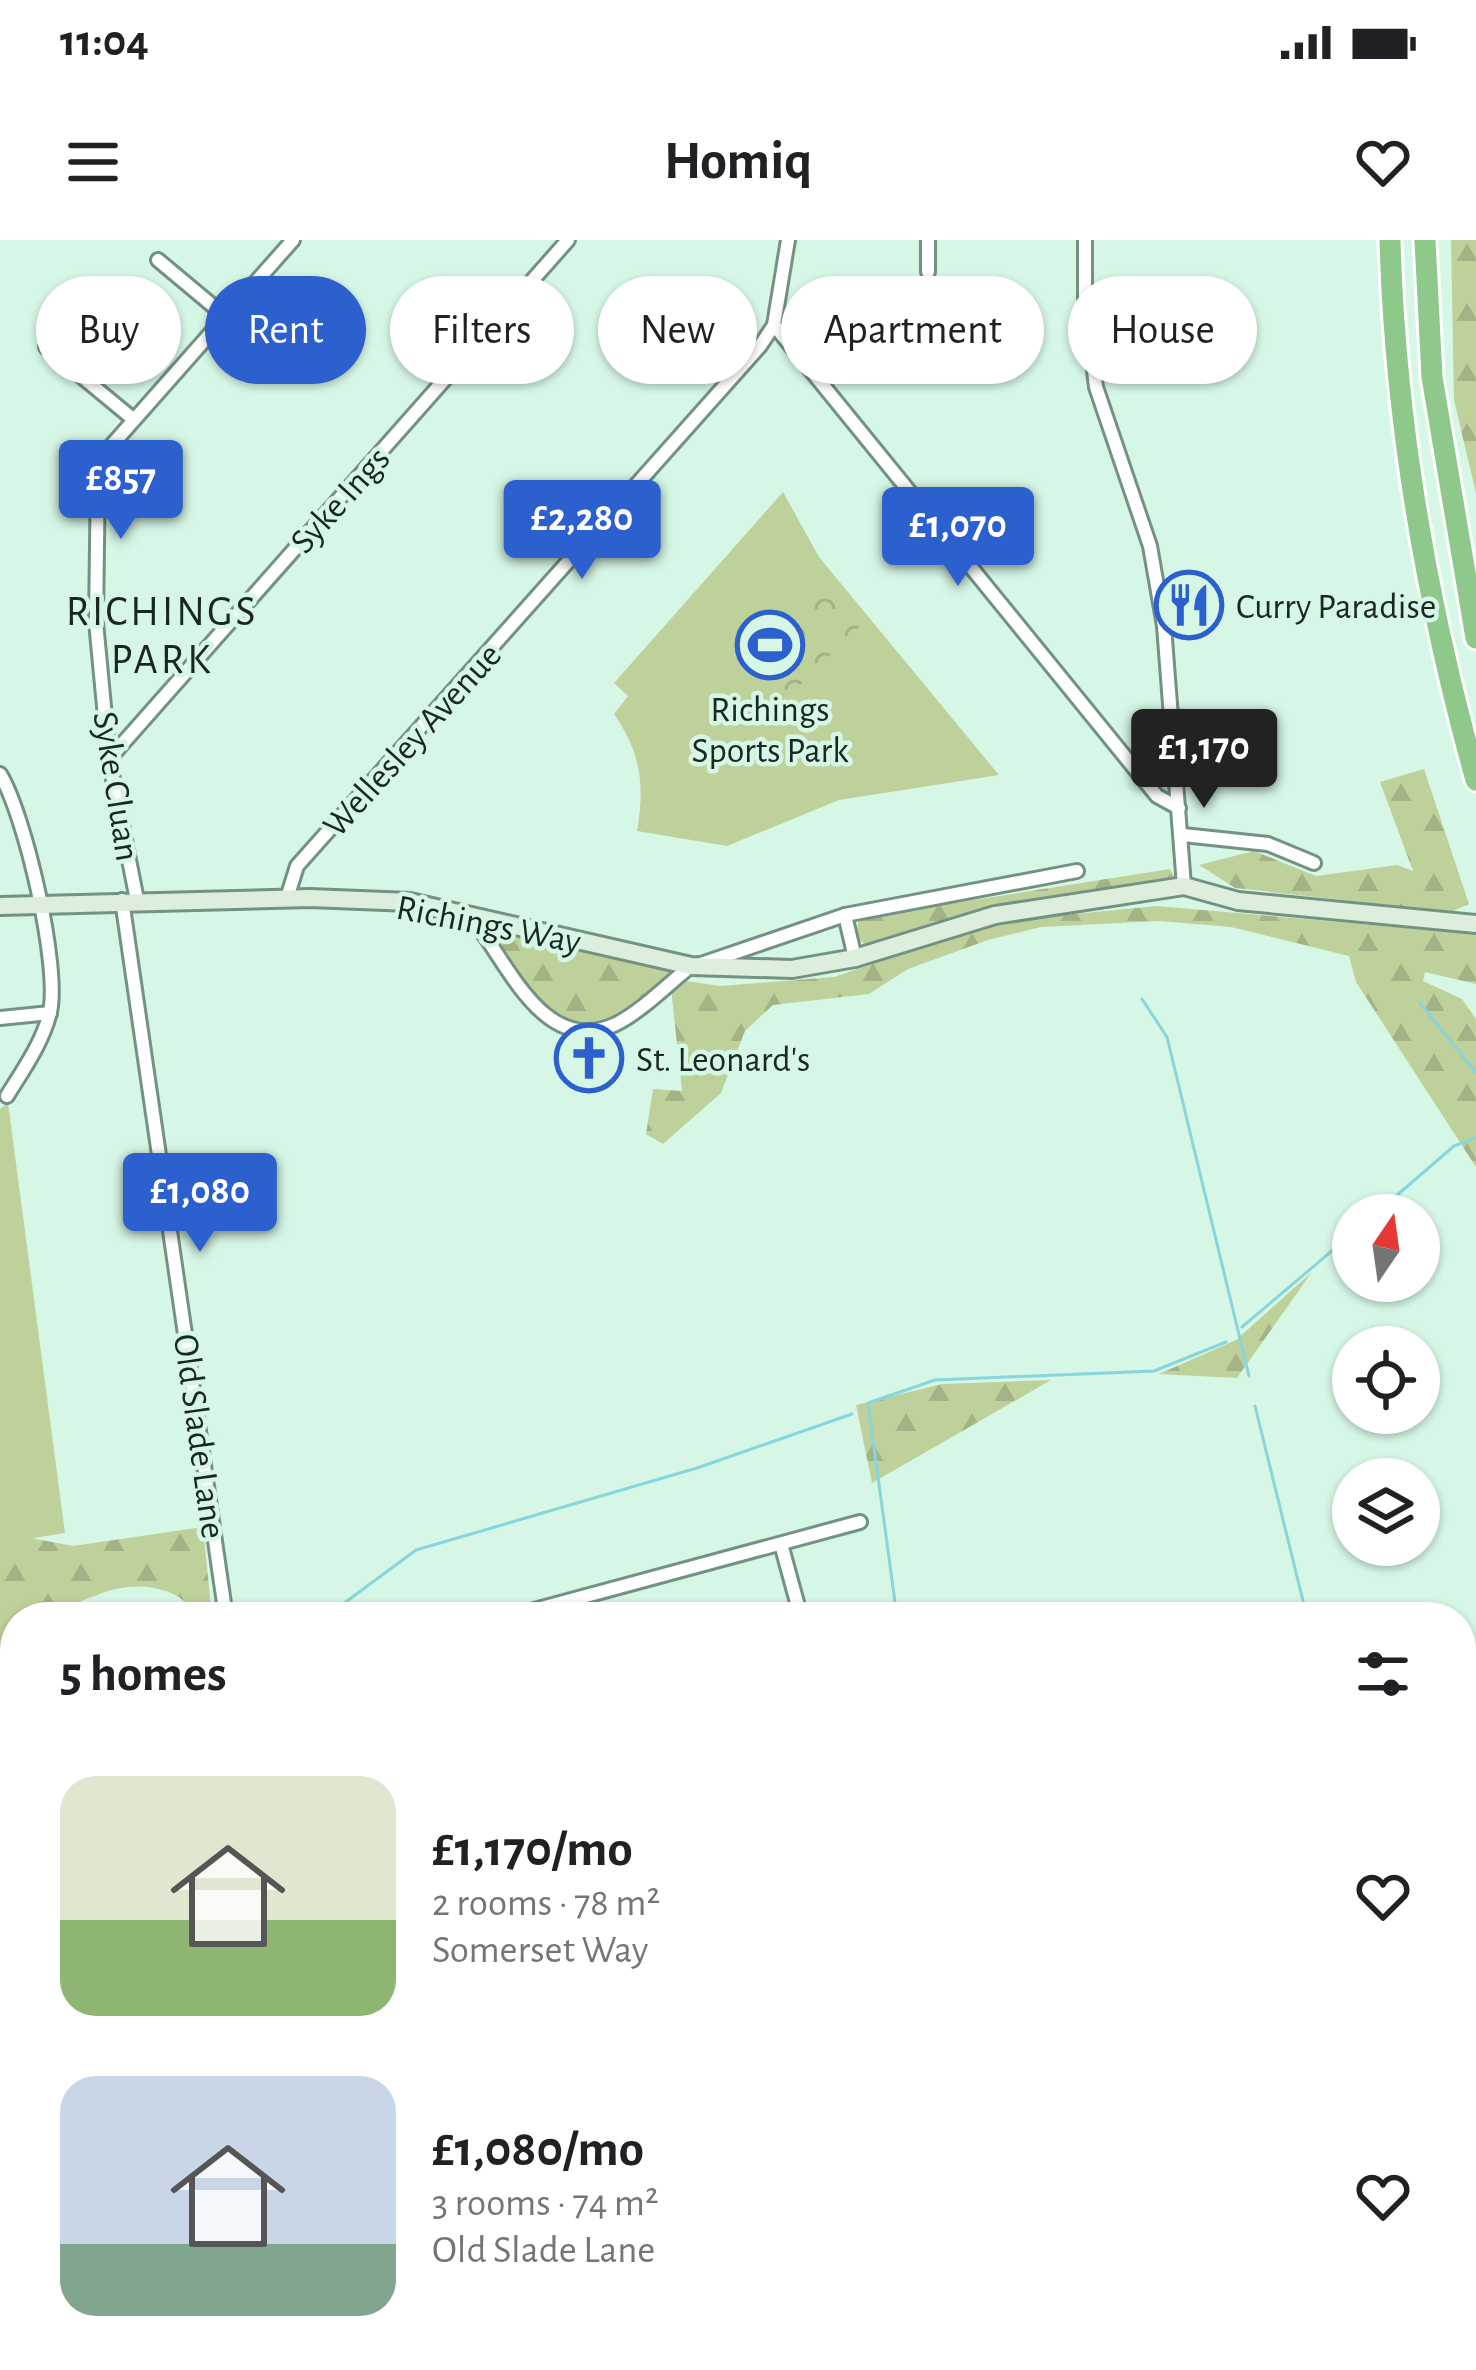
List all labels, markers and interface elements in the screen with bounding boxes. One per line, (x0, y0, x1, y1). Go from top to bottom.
text: 11:04 (60, 19, 149, 64)
icon: menu (60, 129, 126, 195)
icon: heart (1350, 129, 1416, 195)
text: Homiq (664, 135, 812, 189)
chip: Buy (36, 276, 181, 384)
chip: Rent (205, 276, 366, 384)
chip: Filters (390, 276, 574, 384)
chip: New (598, 276, 757, 384)
chip: Apartment (781, 276, 1044, 384)
chip: House (1068, 276, 1257, 384)
pin: £857 (50, 440, 192, 542)
street label: Syke Ings (284, 440, 397, 560)
text: £857 (86, 459, 156, 498)
pin: £2,280 (484, 480, 680, 582)
pin: £1,070 (860, 487, 1056, 589)
text: £2,280 (531, 499, 633, 538)
text: £1,070 (909, 506, 1007, 545)
restaurant icon: Curry Paradise (1154, 570, 1224, 640)
place label: Curry Paradise (1236, 589, 1436, 625)
district label: RICHINGS PARK (66, 591, 258, 681)
sports icon: Richings Sports Park (735, 610, 805, 680)
street label: Wellesley Avenue (317, 637, 508, 844)
place label: Richings Sports Park (691, 692, 849, 769)
street label: Syke Cluan (86, 709, 146, 864)
pin: £1,170 (1106, 709, 1302, 811)
text: £1,170 (1158, 728, 1250, 767)
street label: Richings Way (393, 889, 584, 960)
church icon: St. Leonard's (554, 1023, 624, 1093)
place label: St. Leonard's (636, 1042, 810, 1078)
pin: £1,080 (102, 1153, 298, 1255)
text: £1,080 (150, 1172, 250, 1211)
north arrow (1332, 1194, 1440, 1302)
map controls (1332, 1194, 1440, 1566)
button: locate (1332, 1326, 1440, 1434)
street label: Old Slade Lane (167, 1332, 231, 1541)
button: layers (1332, 1458, 1440, 1566)
icon: filters (1350, 1641, 1416, 1707)
text: 5 homes (60, 1649, 227, 1700)
icon: home (156, 1824, 300, 1968)
text: £1,170/mo (432, 1824, 633, 1875)
icon: heart (1350, 1863, 1416, 1929)
text: 2 rooms · 78 m² (432, 1884, 660, 1923)
text: Somerset Way (432, 1931, 648, 1970)
icon: home (156, 2124, 300, 2268)
text: £1,080/mo (432, 2124, 644, 2175)
icon: heart (1350, 2163, 1416, 2229)
text: 3 rooms · 74 m² (432, 2184, 659, 2223)
text: Old Slade Lane (432, 2231, 655, 2270)

